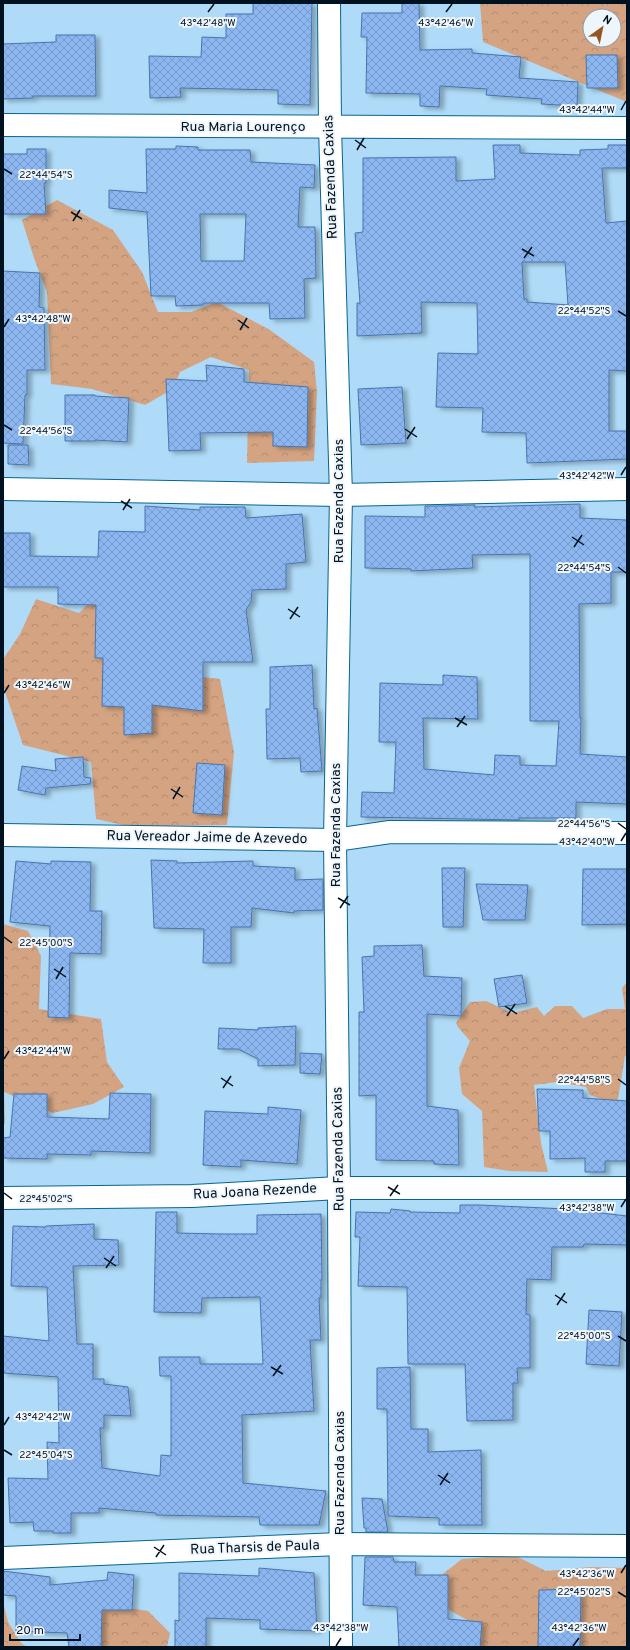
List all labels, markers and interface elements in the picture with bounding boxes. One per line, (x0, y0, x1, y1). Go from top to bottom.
north arrow (582, 8, 622, 48)
text: N (600, 12, 614, 28)
text: 43°42'48"W (180, 17, 236, 30)
text: 43°42'46"W (418, 17, 474, 30)
text: 43°42'44"W (559, 104, 615, 117)
street label: Rua Fazenda Caxias (320, 115, 342, 239)
street label: Rua Maria Lourenço (180, 119, 306, 136)
text: 22°44'54"S (19, 169, 73, 182)
text: 22°44'52"S (557, 305, 611, 318)
text: 43°42'48"W (15, 313, 71, 326)
text: 22°44'56"S (19, 425, 73, 438)
street label: Rua Fazenda Caxias (331, 439, 348, 563)
text: 43°42'42"W (559, 470, 615, 483)
text: 22°44'54"S (557, 562, 611, 575)
text: 43°42'46"W (15, 679, 71, 692)
street label: Rua Fazenda Caxias (328, 763, 345, 887)
text: 22°44'56"S (557, 818, 611, 831)
street label: Rua Vereador Jaime de Azevedo (106, 828, 308, 848)
text: 43°42'40"W (559, 836, 615, 849)
text: 22°45'00"S (19, 937, 73, 950)
text: 43°42'44"W (15, 1045, 71, 1058)
text: 22°44'58"S (557, 1074, 611, 1087)
street label: Rua Fazenda Caxias (329, 1087, 349, 1211)
street label: Rua Joana Rezende (193, 1180, 317, 1204)
text: 22°45'02"S (19, 1193, 73, 1206)
text: 43°42'38"W (559, 1202, 615, 1215)
text: 22°45'00"S (557, 1330, 611, 1343)
text: 43°42'42"W (15, 1411, 71, 1424)
street label: Rua Fazenda Caxias (332, 1411, 349, 1535)
text: 22°45'04"S (19, 1449, 73, 1462)
street label: Rua Tharsis de Paula (190, 1537, 320, 1559)
text: 43°42'36"W (559, 1568, 615, 1581)
text: 22°45'02"S (557, 1586, 611, 1599)
scale bar (10, 1616, 80, 1642)
text: 43°42'38"W (313, 1622, 369, 1635)
text: 43°42'36"W (551, 1622, 607, 1635)
text: 20 m (16, 1623, 44, 1639)

